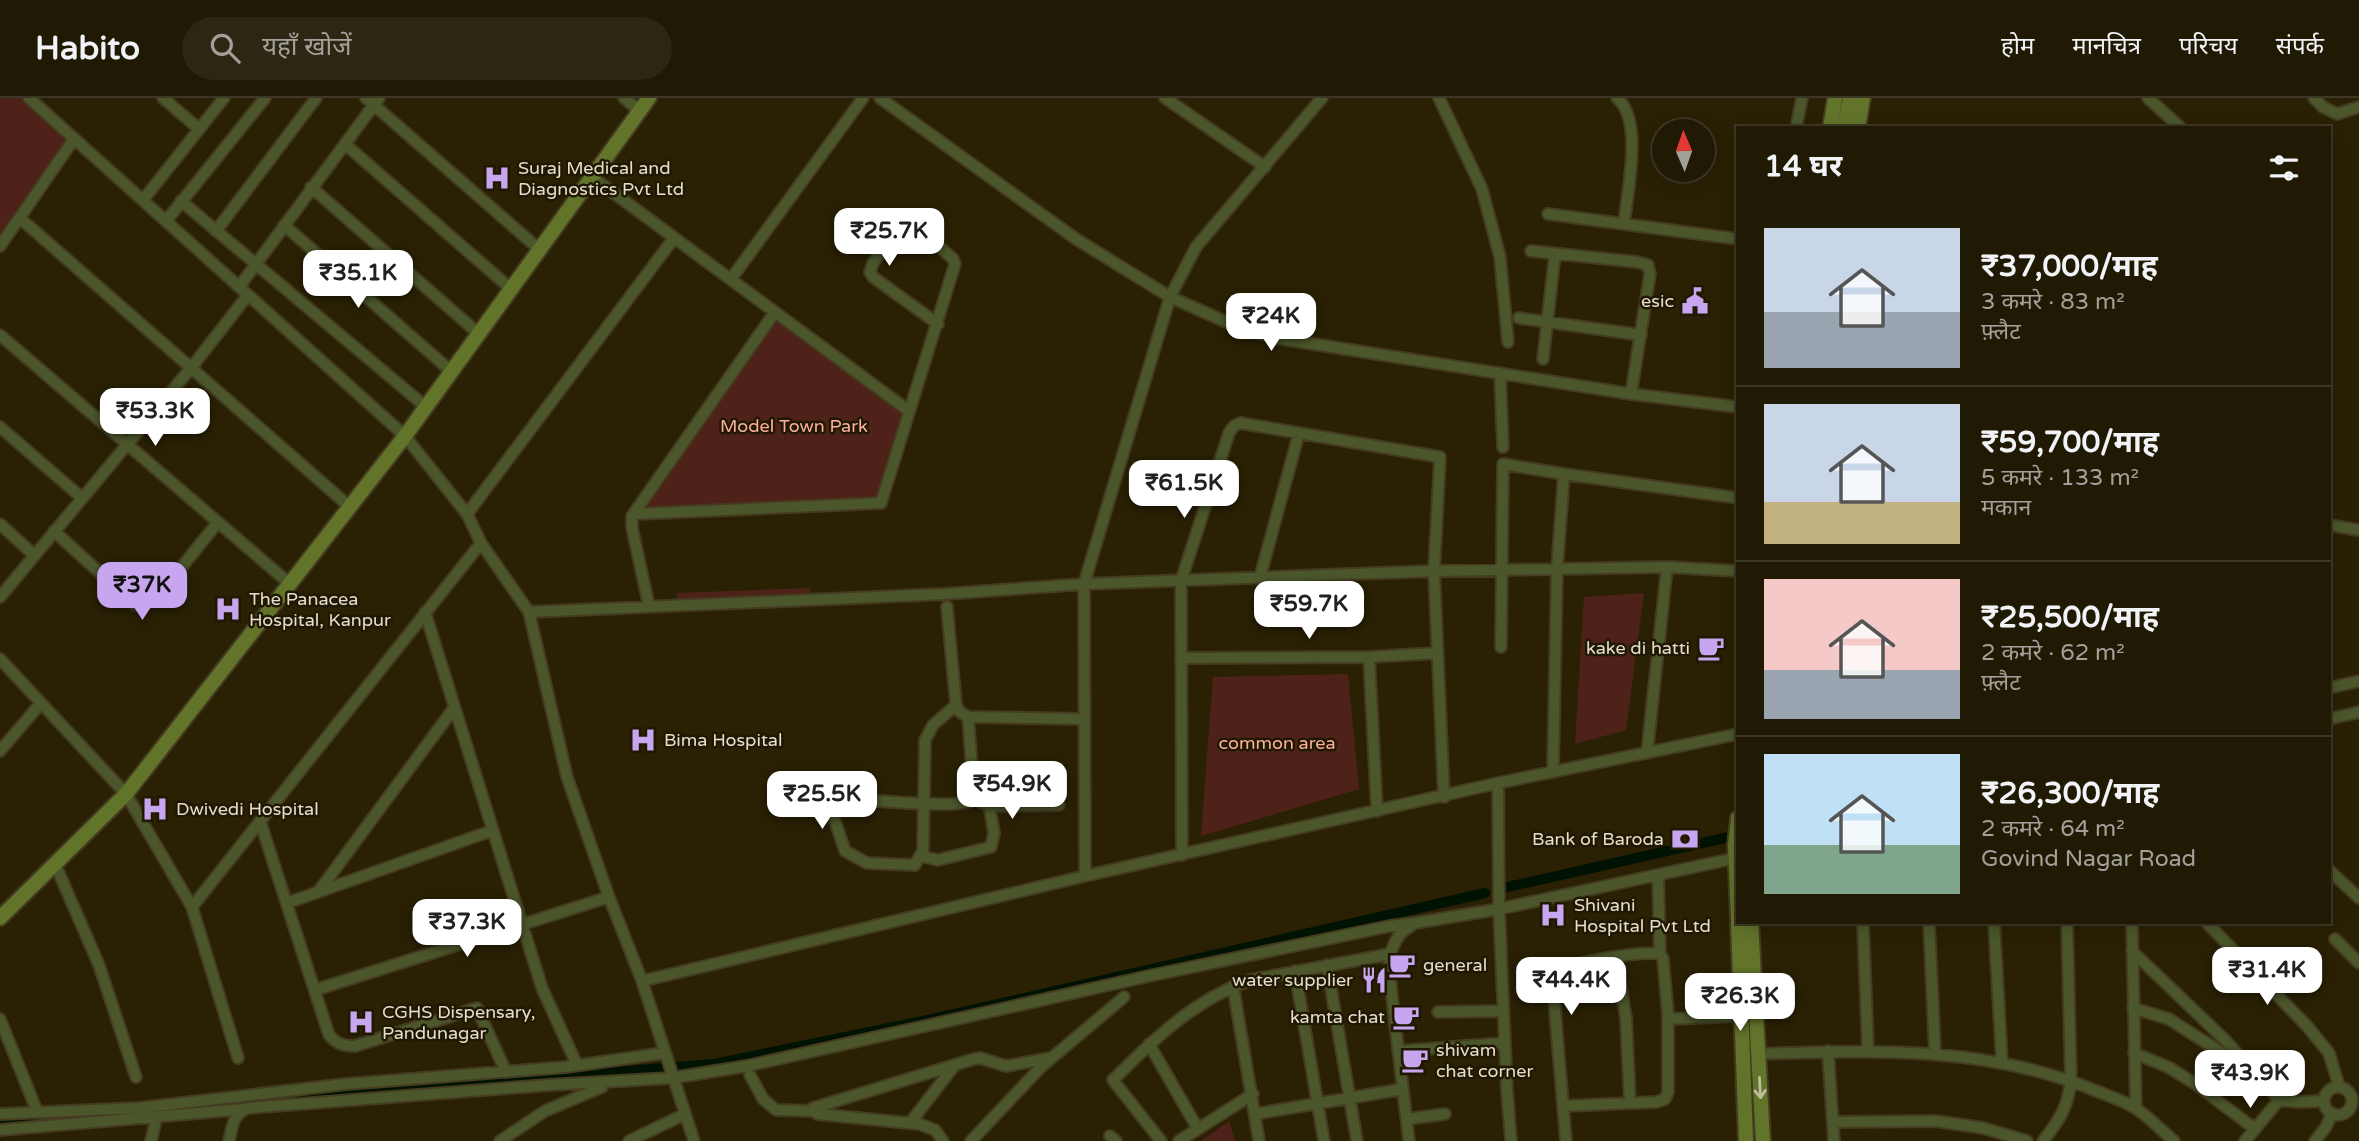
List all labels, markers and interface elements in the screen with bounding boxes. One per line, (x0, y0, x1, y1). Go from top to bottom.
search box (182, 17, 672, 80)
text: Habito (35, 29, 140, 68)
icon: search (206, 29, 244, 67)
text: यहाँ खोजें (262, 31, 352, 62)
text: होम (2001, 32, 2034, 61)
text: मानचित्र (2072, 32, 2141, 61)
text: परिचय (2179, 32, 2238, 61)
text: संपर्क (2276, 32, 2324, 61)
north arrow (1652, 119, 1715, 182)
map controls (1652, 119, 1715, 182)
text: 14 घर (1764, 148, 1842, 185)
icon: filters (2265, 149, 2303, 187)
place label: Suraj Medical and Diagnostics Pvt Ltd (518, 157, 684, 200)
hospital icon: Suraj Medical and Diagnostics Pvt Ltd (482, 163, 512, 193)
pin: ₹25.7K (832, 208, 946, 268)
text: ₹25.7K (850, 217, 928, 245)
text: ₹37,000/माह (1981, 248, 2158, 285)
pin: ₹35.1K (301, 250, 415, 310)
icon: home (1820, 256, 1904, 340)
text: ₹35.1K (319, 259, 397, 287)
public building icon: esic (1680, 286, 1710, 316)
text: 3 कमरे · 83 m² (1981, 288, 2125, 316)
place label: esic (1641, 290, 1674, 312)
pin: ₹24K (1230, 294, 1312, 353)
text: ₹24K (1242, 302, 1300, 330)
text: फ़्लैट (1981, 318, 2021, 346)
pin: ₹53.3K (98, 388, 212, 448)
text: ₹53.3K (116, 397, 194, 425)
park label: Model Town Park (720, 415, 868, 437)
text: ₹59,700/माह (1981, 424, 2159, 461)
icon: home (1820, 432, 1904, 516)
pin: ₹61.5K (1127, 460, 1241, 520)
text: 5 कमरे · 133 m² (1981, 464, 2139, 492)
text: ₹61.5K (1145, 469, 1223, 497)
text: मकान (1981, 494, 2031, 522)
pin: ₹37K (101, 562, 183, 622)
text: ₹37K (113, 571, 171, 599)
pin: ₹59.7K (1252, 582, 1366, 641)
place label: The Panacea Hospital, Kanpur (249, 588, 391, 631)
text: ₹59.7K (1270, 590, 1348, 618)
hospital icon: The Panacea Hospital, Kanpur (213, 594, 243, 624)
text: ₹25,500/माह (1981, 599, 2159, 636)
icon: home (1820, 607, 1904, 691)
cafe icon: kake di hatti (1696, 633, 1726, 663)
place label: kake di hatti (1586, 637, 1690, 659)
text: 2 कमरे · 62 m² (1981, 639, 2125, 667)
text: फ़्लैट (1981, 669, 2021, 697)
hospital icon: Bima Hospital (628, 725, 658, 755)
place label: Bima Hospital (664, 729, 782, 751)
park label: common area (1218, 732, 1336, 754)
pin: ₹54.9K (955, 762, 1069, 821)
text: ₹54.9K (973, 770, 1051, 798)
pin: ₹25.5K (765, 772, 879, 831)
text: ₹26,300/माह (1981, 775, 2159, 812)
text: ₹25.5K (783, 780, 861, 808)
icon: home (1820, 782, 1904, 866)
hospital icon: Dwivedi Hospital (140, 794, 170, 824)
place label: Dwivedi Hospital (176, 798, 319, 820)
text: 2 कमरे · 64 m² (1981, 815, 2125, 843)
bank icon: Bank of Baroda (1670, 824, 1700, 854)
place label: Bank of Baroda (1532, 828, 1664, 850)
text: Govind Nagar Road (1981, 845, 2196, 873)
place label: Shivani Hospital Pvt Ltd (1574, 894, 1711, 937)
pin: ₹37.3K (410, 900, 524, 959)
hospital icon: Shivani Hospital Pvt Ltd (1538, 900, 1568, 930)
text: ₹37.3K (428, 908, 506, 936)
pin: ₹31.4K (2210, 948, 2324, 1007)
cafe icon: general (1387, 950, 1417, 980)
place label: general (1423, 954, 1487, 976)
text: ₹31.4K (2228, 956, 2306, 984)
pin: ₹44.4K (1514, 958, 1628, 1017)
restaurant icon: water supplier (1359, 965, 1389, 995)
text: ₹44.4K (1532, 966, 1610, 994)
place label: water supplier (1232, 969, 1353, 991)
pin: ₹26.3K (1683, 974, 1797, 1033)
text: ₹26.3K (1701, 982, 1779, 1010)
place label: CGHS Dispensary, Pandunagar (382, 1001, 535, 1044)
cafe icon: kamta chat (1391, 1002, 1421, 1032)
place label: kamta chat (1290, 1006, 1385, 1028)
hospital icon: CGHS Dispensary, Pandunagar (346, 1007, 376, 1037)
place label: shivam chat corner (1436, 1039, 1534, 1082)
cafe icon: shivam chat corner (1400, 1045, 1430, 1075)
pin: ₹43.9K (2193, 1051, 2307, 1110)
text: ₹43.9K (2211, 1059, 2289, 1087)
one-way arrow (1754, 1076, 1767, 1099)

